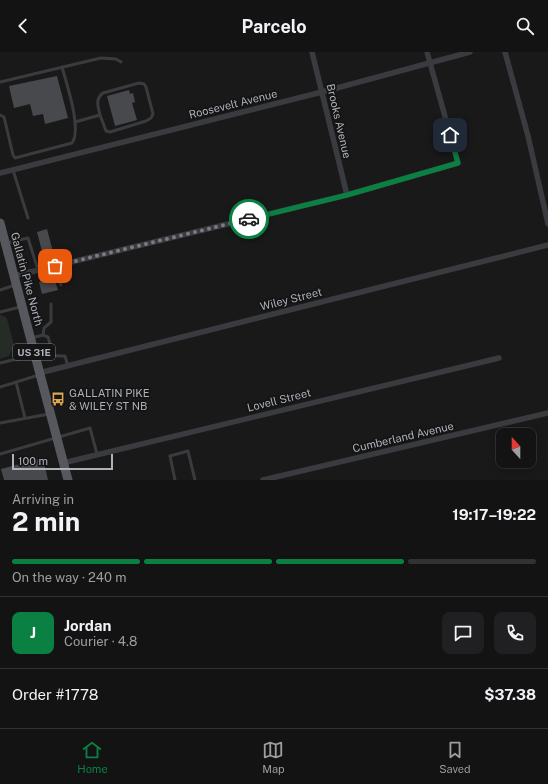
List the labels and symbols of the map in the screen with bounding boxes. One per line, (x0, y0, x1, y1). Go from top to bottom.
street label: Brooks Avenue (325, 83, 353, 159)
street label: Roosevelt Avenue (188, 87, 278, 121)
pin (433, 118, 467, 152)
courier (229, 199, 269, 239)
street label: Gallatin Pike North (9, 231, 45, 327)
pin (38, 249, 72, 283)
street label: Wiley Street (259, 286, 323, 312)
road number: US 31E (13, 344, 55, 360)
street label: Lovell Street (246, 386, 312, 414)
place label: GALLATIN PIKE & WILEY ST NB (69, 387, 150, 412)
bus stop icon: GALLATIN PIKE & WILEY ST NB (50, 391, 66, 407)
street label: Cumberland Avenue (351, 420, 455, 454)
north arrow (496, 428, 536, 468)
scale bar (12, 452, 113, 471)

